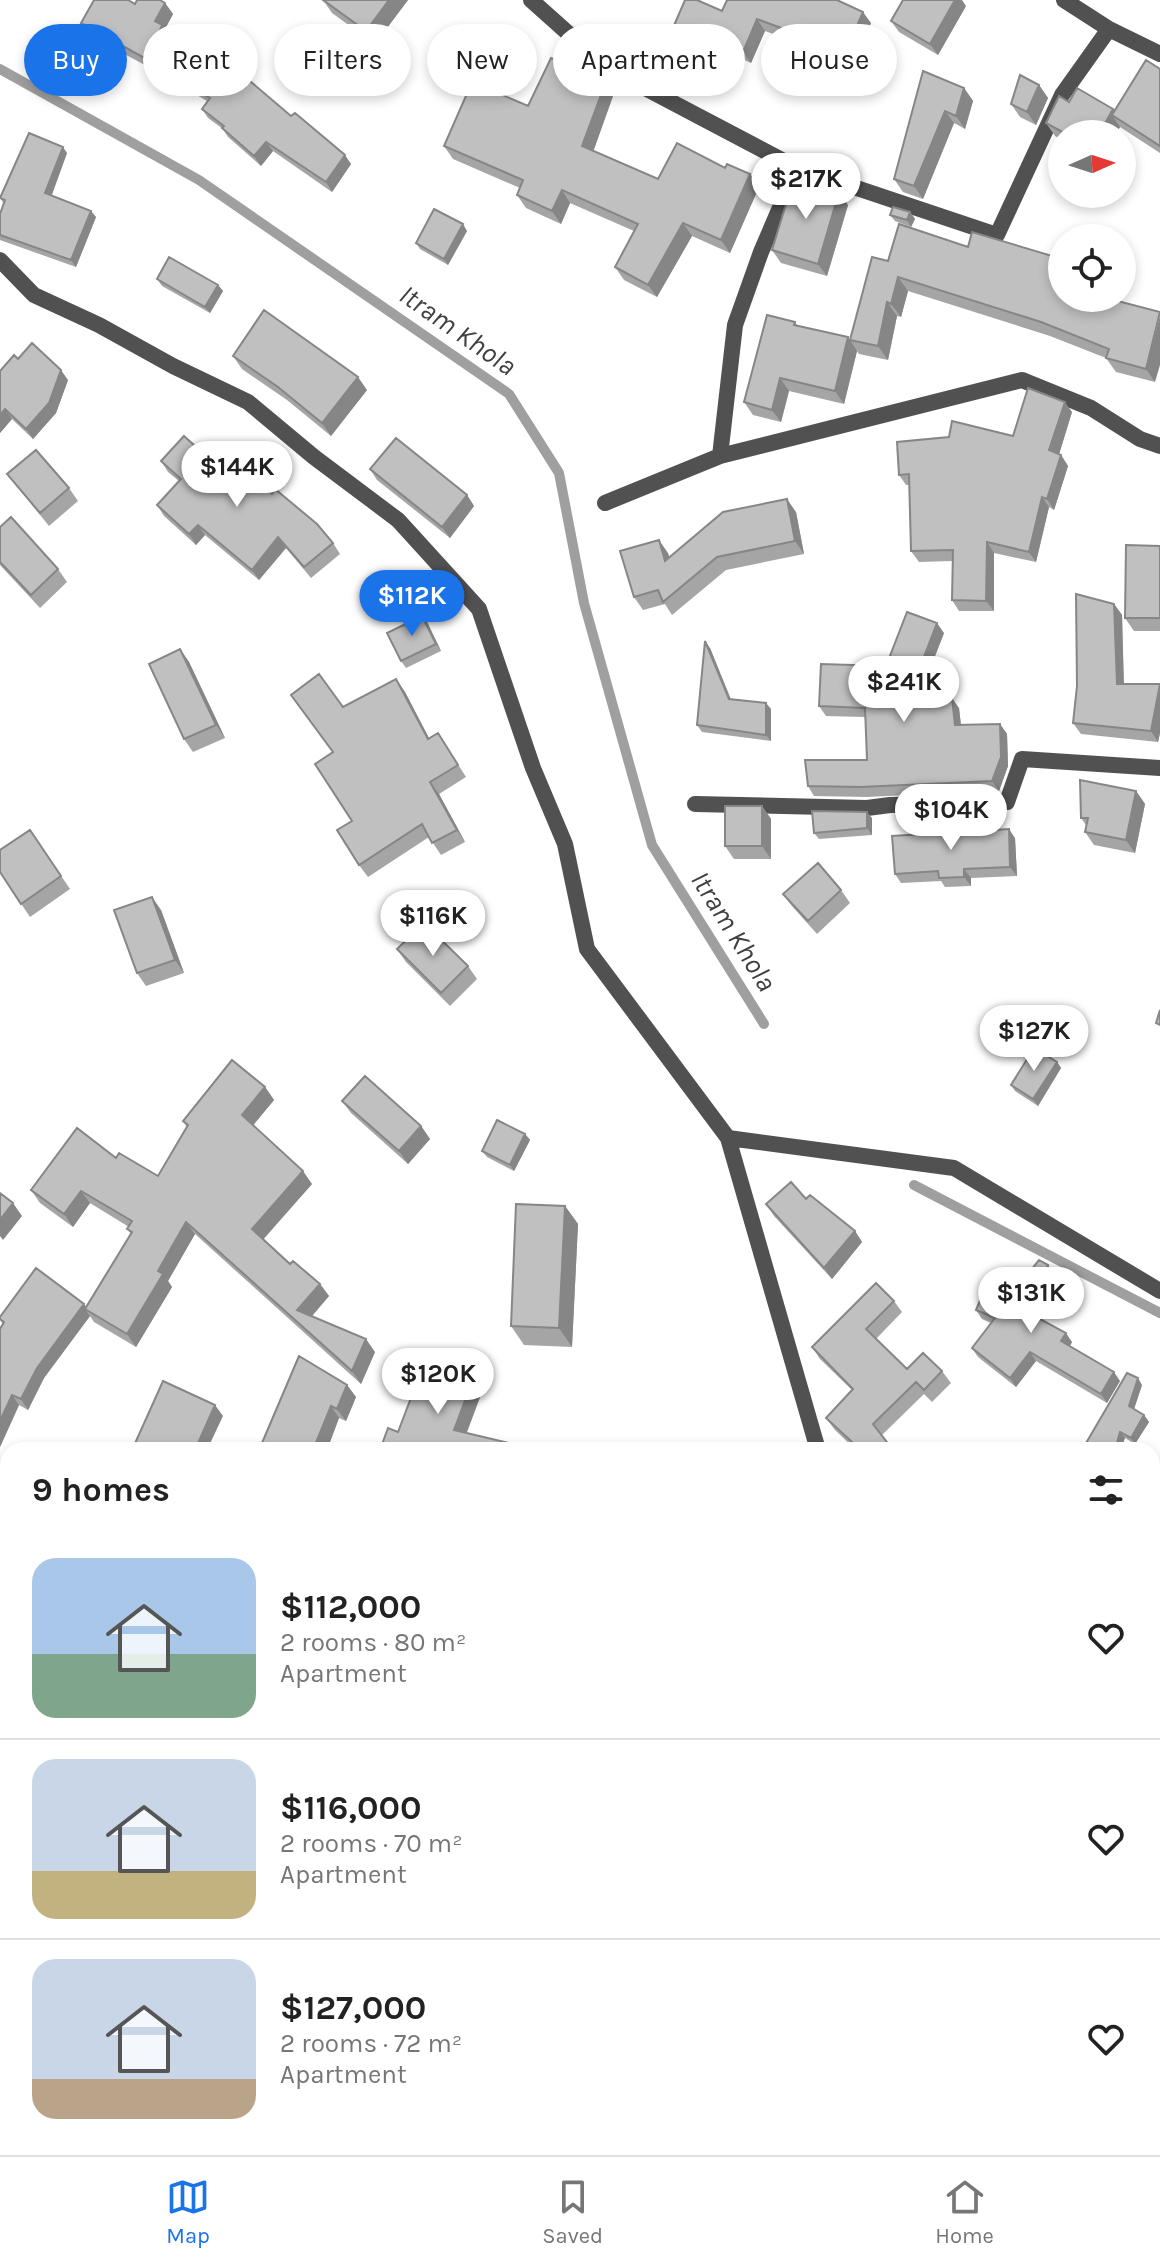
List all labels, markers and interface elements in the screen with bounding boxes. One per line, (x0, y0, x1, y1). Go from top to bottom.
chip: Buy (24, 24, 127, 96)
chip: Rent (143, 24, 258, 96)
chip: Filters (274, 24, 411, 96)
chip: New (427, 24, 537, 96)
chip: Apartment (553, 24, 745, 96)
chip: House (761, 24, 897, 96)
north arrow (1048, 120, 1136, 208)
map controls (1048, 120, 1136, 312)
pin: $217K (750, 153, 862, 221)
text: $217K (770, 163, 842, 194)
button: locate (1048, 224, 1136, 312)
water label: Itram Khola (393, 278, 523, 382)
pin: $144K (181, 441, 293, 509)
text: $144K (199, 451, 275, 482)
pin: $112K (356, 570, 468, 638)
text: $112K (377, 580, 447, 611)
pin: $241K (848, 656, 960, 724)
text: $241K (866, 666, 942, 697)
pin: $104K (895, 784, 1007, 852)
text: $104K (913, 794, 989, 825)
water label: Itram Khola (684, 865, 784, 997)
pin: $116K (377, 890, 489, 958)
text: $116K (398, 900, 468, 931)
pin: $127K (978, 1005, 1090, 1073)
text: $127K (998, 1015, 1070, 1046)
pin: $131K (975, 1267, 1087, 1335)
text: $131K (996, 1277, 1066, 1308)
pin: $120K (382, 1348, 494, 1416)
text: $120K (400, 1358, 476, 1389)
icon: filters (1084, 1468, 1128, 1512)
text: 9 homes (32, 1470, 170, 1510)
text: $112,000 (280, 1587, 421, 1627)
icon: home (96, 1590, 192, 1686)
icon: heart (1084, 1616, 1128, 1660)
text: 2 rooms · 80 m² (280, 1627, 466, 1658)
text: Apartment (280, 1658, 407, 1689)
text: $116,000 (280, 1788, 421, 1828)
icon: home (96, 1791, 192, 1887)
icon: heart (1084, 1817, 1128, 1861)
text: 2 rooms · 70 m² (280, 1828, 463, 1859)
text: Apartment (280, 1859, 407, 1890)
text: $127,000 (280, 1988, 426, 2028)
icon: home (96, 1991, 192, 2087)
icon: heart (1084, 2017, 1128, 2061)
text: 2 rooms · 72 m² (280, 2028, 462, 2059)
text: Apartment (280, 2059, 407, 2090)
tab: Map (166, 2175, 210, 2249)
tab: Saved (542, 2175, 603, 2249)
tab: Home (935, 2175, 994, 2249)

